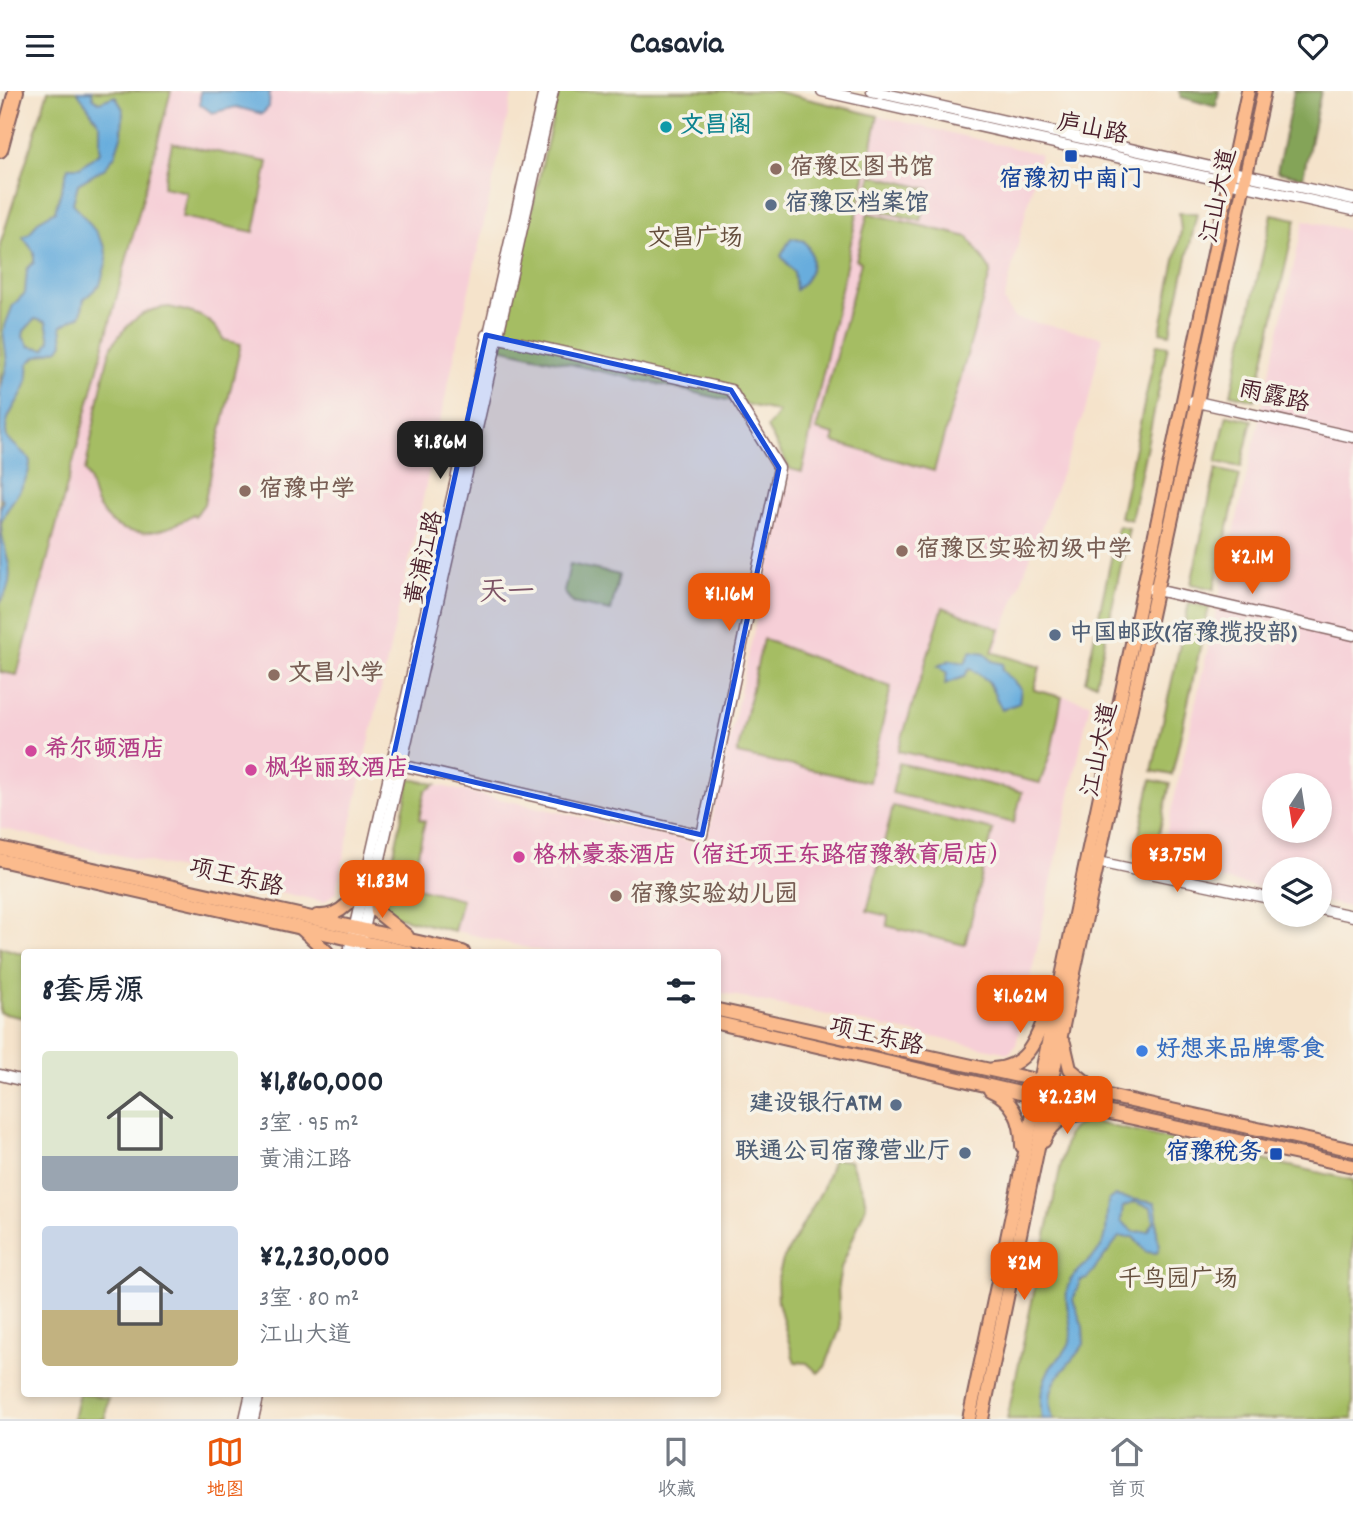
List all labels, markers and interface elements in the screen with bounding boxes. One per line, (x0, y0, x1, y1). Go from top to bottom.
text: Casavia (630, 23, 723, 69)
icon: menu (21, 27, 59, 65)
icon: heart (1294, 27, 1332, 65)
street label: 庐山路 (1053, 106, 1131, 154)
place label: 文昌阁 (680, 110, 752, 144)
marker: 文昌阁 (658, 119, 674, 135)
street label: 江山大道 (1193, 146, 1247, 246)
marker: 宿豫初中南门 (1063, 148, 1079, 164)
place label: 宿豫区图书馆 (790, 152, 934, 186)
marker: 宿豫区图书馆 (768, 161, 784, 177)
place label: 宿豫初中南门 (999, 164, 1143, 198)
place label: 宿豫区档案馆 (785, 188, 929, 222)
marker: 宿豫区档案馆 (763, 197, 779, 213)
park label: 文昌广场 (647, 223, 743, 257)
street label: 雨露路 (1235, 373, 1313, 423)
pin: ¥1.86M (383, 421, 497, 481)
text: ¥1.86M (413, 427, 467, 460)
place label: 宿豫中学 (259, 474, 355, 508)
marker: 宿豫中学 (237, 483, 253, 499)
street label: 黄浦江路 (399, 507, 453, 609)
place label: 宿豫区实验初级中学 (916, 534, 1132, 568)
pin: ¥2.1M (1203, 537, 1301, 596)
text: ¥2.1M (1230, 542, 1274, 575)
marker: 宿豫区实验初级中学 (894, 543, 910, 559)
pin: ¥1.16M (672, 573, 786, 633)
district label: 天一 (479, 575, 535, 615)
text: ¥1.16M (704, 579, 754, 612)
place label: 中国邮政(宿豫揽投部) (1069, 618, 1297, 652)
marker: 中国邮政(宿豫揽投部) (1047, 627, 1063, 643)
place label: 文昌小学 (288, 658, 384, 692)
marker: 文昌小学 (266, 667, 282, 683)
street label: 江山大道 (1074, 700, 1128, 800)
place label: 希尔顿酒店 (45, 734, 165, 768)
marker: 希尔顿酒店 (23, 743, 39, 759)
place label: 枫华丽致酒店 (265, 753, 409, 787)
marker: 枫华丽致酒店 (243, 762, 259, 778)
north arrow (1262, 773, 1332, 843)
map controls (1262, 773, 1332, 927)
pin: ¥3.75M (1120, 835, 1234, 894)
place label: 格林豪泰酒店（宿迁项王东路宿豫教育局店） (533, 840, 1013, 874)
text: ¥3.75M (1148, 840, 1206, 873)
marker: 格林豪泰酒店（宿迁项王东路宿豫教育局店） (511, 849, 527, 865)
street label: 项王东路 (185, 852, 287, 906)
button: layers (1262, 857, 1332, 927)
pin: ¥1.83M (325, 861, 439, 920)
text: ¥1.83M (356, 866, 408, 899)
place label: 宿豫实验幼儿园 (630, 879, 798, 913)
marker: 宿豫实验幼儿园 (608, 888, 624, 904)
text: 8套房源 (42, 972, 144, 1015)
icon: filters (662, 972, 700, 1010)
pin: ¥1.62M (963, 975, 1077, 1035)
text: ¥1.62M (993, 981, 1047, 1014)
street label: 项王东路 (825, 1011, 927, 1065)
place label: 好想来品牌零食 (1156, 1034, 1324, 1068)
marker: 好想来品牌零食 (1134, 1043, 1150, 1059)
text: ¥1,860,000 (259, 1063, 384, 1106)
pin: ¥2.23M (1010, 1077, 1124, 1136)
icon: home (98, 1079, 182, 1163)
text: ¥2.23M (1038, 1082, 1096, 1115)
place label: 建设银行ATM (749, 1088, 882, 1122)
marker: 建设银行ATM (888, 1097, 904, 1113)
text: 3室 · 95 m² (259, 1109, 359, 1142)
place label: 联通公司宿豫营业厅 (735, 1136, 951, 1170)
place label: 宿豫税务 (1166, 1137, 1262, 1171)
text: 黄浦江路 (259, 1145, 351, 1178)
marker: 联通公司宿豫营业厅 (957, 1145, 973, 1161)
marker: 宿豫税务 (1268, 1146, 1284, 1162)
text: ¥2,230,000 (259, 1238, 390, 1281)
pin: ¥2M (990, 1243, 1058, 1302)
text: ¥2M (1007, 1248, 1041, 1281)
icon: home (98, 1254, 182, 1338)
park label: 千鸟园广场 (1118, 1264, 1238, 1298)
text: 3室 · 80 m² (259, 1284, 359, 1317)
text: 江山大道 (259, 1320, 351, 1353)
tab: 地图 (206, 1433, 245, 1505)
tab: 收藏 (657, 1433, 696, 1505)
tab: 首页 (1108, 1433, 1147, 1505)

